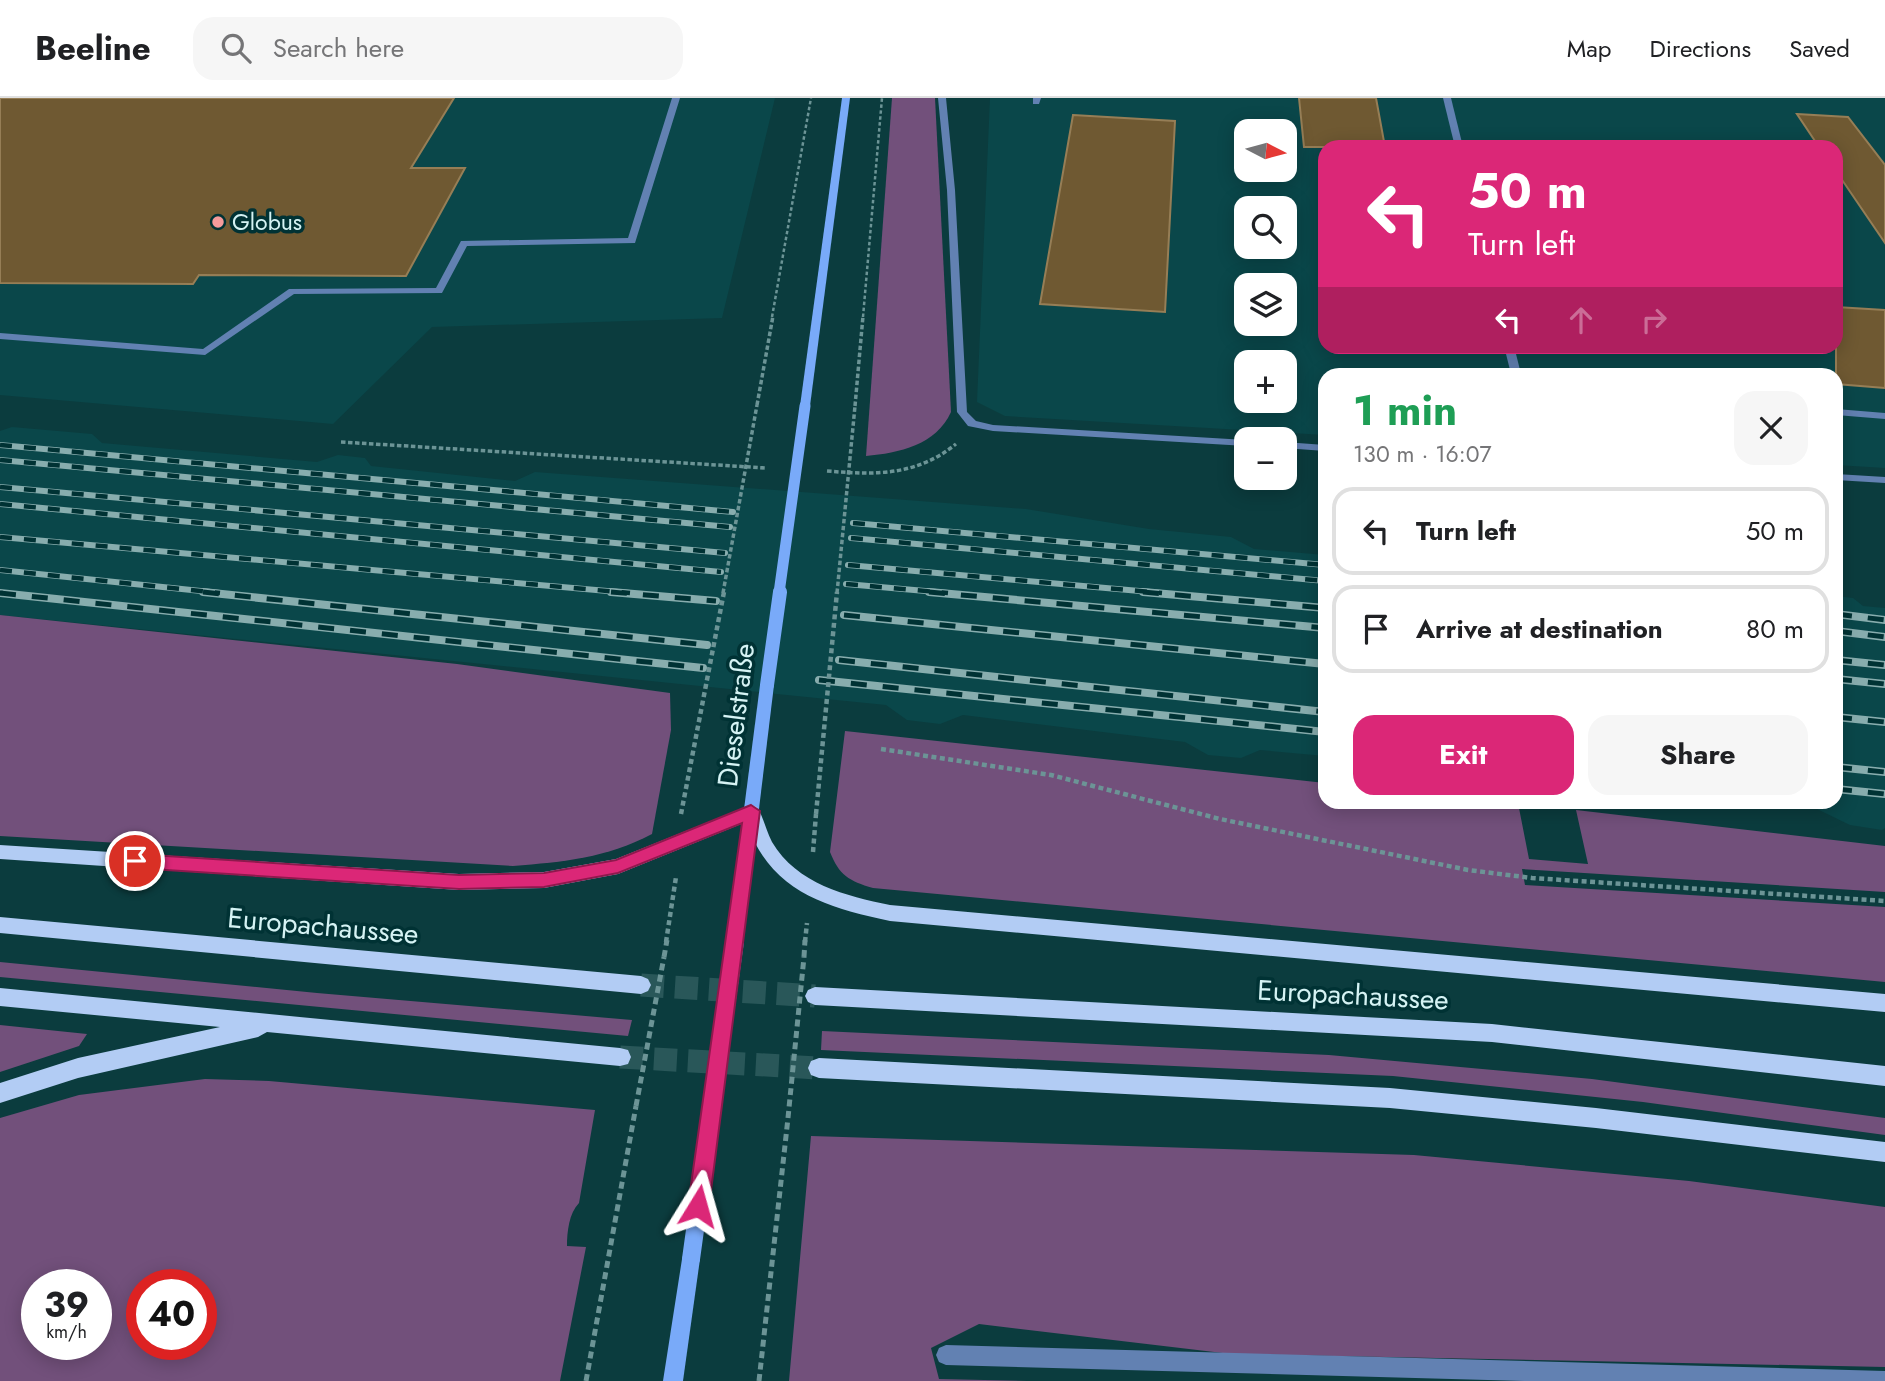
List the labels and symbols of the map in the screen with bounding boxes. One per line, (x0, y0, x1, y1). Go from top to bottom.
north arrow (1234, 119, 1297, 182)
place label: Globus (232, 205, 302, 239)
marker: Globus (210, 214, 226, 230)
street label: Dieselstraße (707, 641, 765, 789)
pin (105, 831, 165, 891)
street label: Europachaussee (226, 897, 420, 955)
street label: Europachaussee (1256, 970, 1450, 1020)
position arrow (661, 1169, 735, 1243)
speed limit sign: 40 (126, 1269, 217, 1360)

